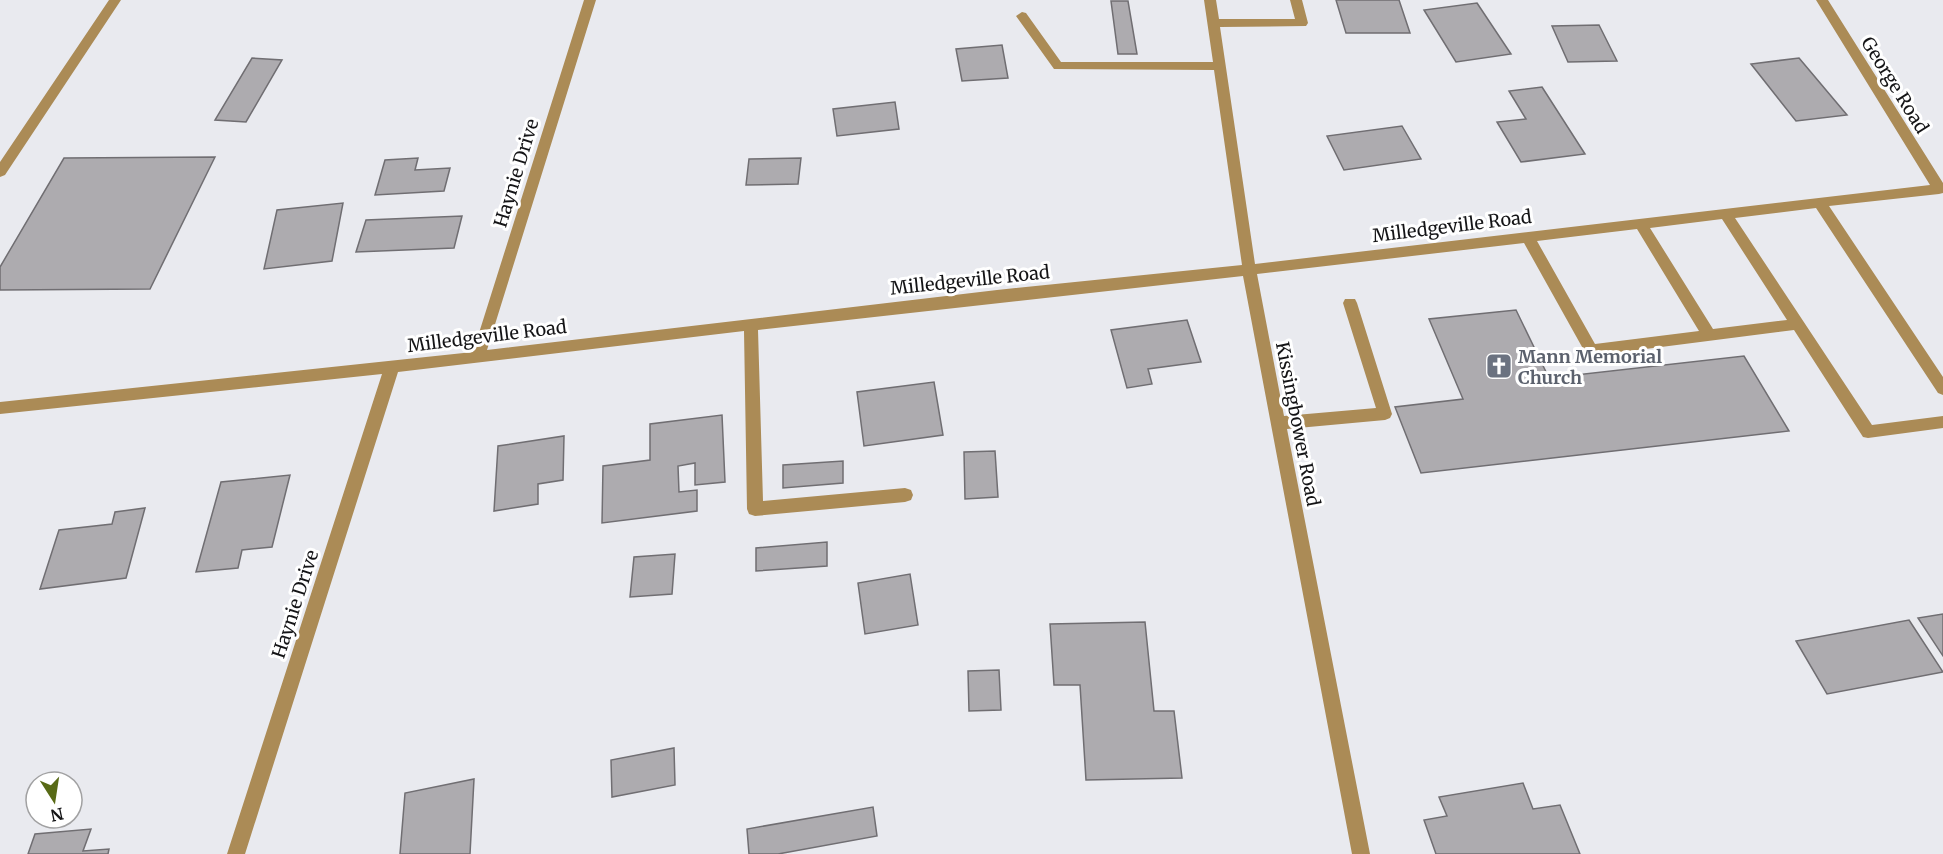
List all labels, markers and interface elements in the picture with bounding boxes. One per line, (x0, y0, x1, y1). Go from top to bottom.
street label: George Road (1856, 33, 1934, 138)
street label: Haynie Drive (489, 116, 543, 230)
street label: Milledgeville Road (1371, 205, 1533, 247)
street label: Milledgeville Road (889, 260, 1051, 300)
street label: Milledgeville Road (406, 315, 568, 357)
street label: Kissingbower Road (1271, 340, 1325, 508)
place label: Mann Memorial Church (1518, 345, 1662, 389)
church icon: Mann Memorial Church (1484, 351, 1514, 381)
street label: Haynie Drive (267, 547, 323, 661)
north arrow (24, 770, 84, 830)
text: N (49, 804, 65, 826)

